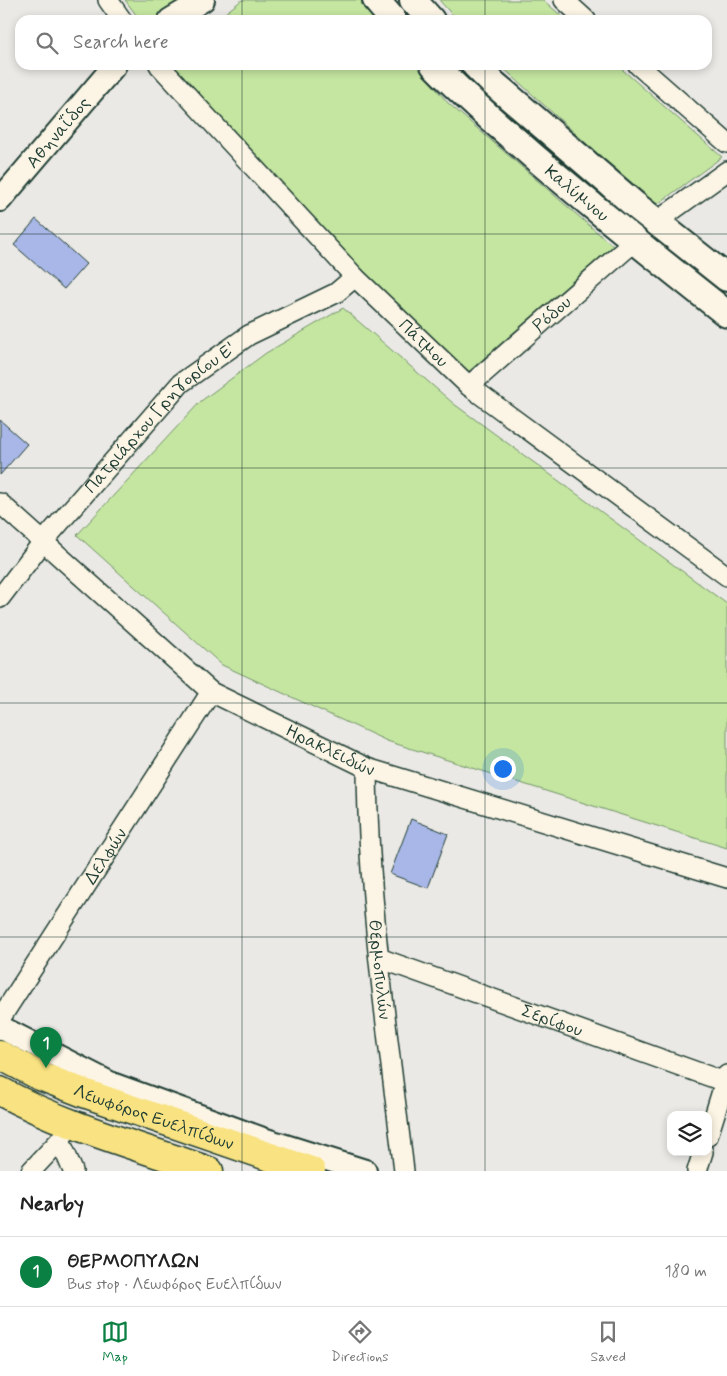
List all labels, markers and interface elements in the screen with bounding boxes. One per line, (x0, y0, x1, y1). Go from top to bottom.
search box (15, 15, 712, 70)
icon: search (33, 29, 61, 57)
text: Search here (73, 30, 169, 55)
street label: Αθηναΐδος (21, 92, 96, 174)
street label: Καλύμνου (539, 160, 614, 228)
street label: Ρόδου (528, 291, 577, 338)
street label: Πάτμου (393, 314, 453, 373)
street label: Πατριάρχου Γρηγορίου Ε' (79, 337, 241, 499)
street label: Ηρακλειδών (281, 719, 377, 783)
your location (490, 756, 516, 782)
street label: Δελφών (79, 824, 133, 889)
street label: Θερμοπυλών (362, 919, 396, 1021)
street label: Σερίφου (518, 999, 586, 1043)
pin: 1 (30, 1027, 62, 1068)
street label: Λεωφόρος Ευελπίδων (70, 1079, 237, 1157)
map controls (667, 1111, 712, 1156)
button: layers (667, 1111, 712, 1156)
text: Nearby (20, 1190, 84, 1218)
text: ΘΕΡΜΟΠΥΛΩΝ (67, 1249, 199, 1274)
text: 1 (32, 1261, 40, 1282)
text: 180 m (664, 1261, 707, 1282)
text: Bus stop · Λεωφόρος Ευελπίδων (67, 1274, 282, 1295)
tab: Map (101, 1318, 129, 1366)
tab: Directions (331, 1318, 389, 1366)
tab: Saved (591, 1318, 626, 1366)

